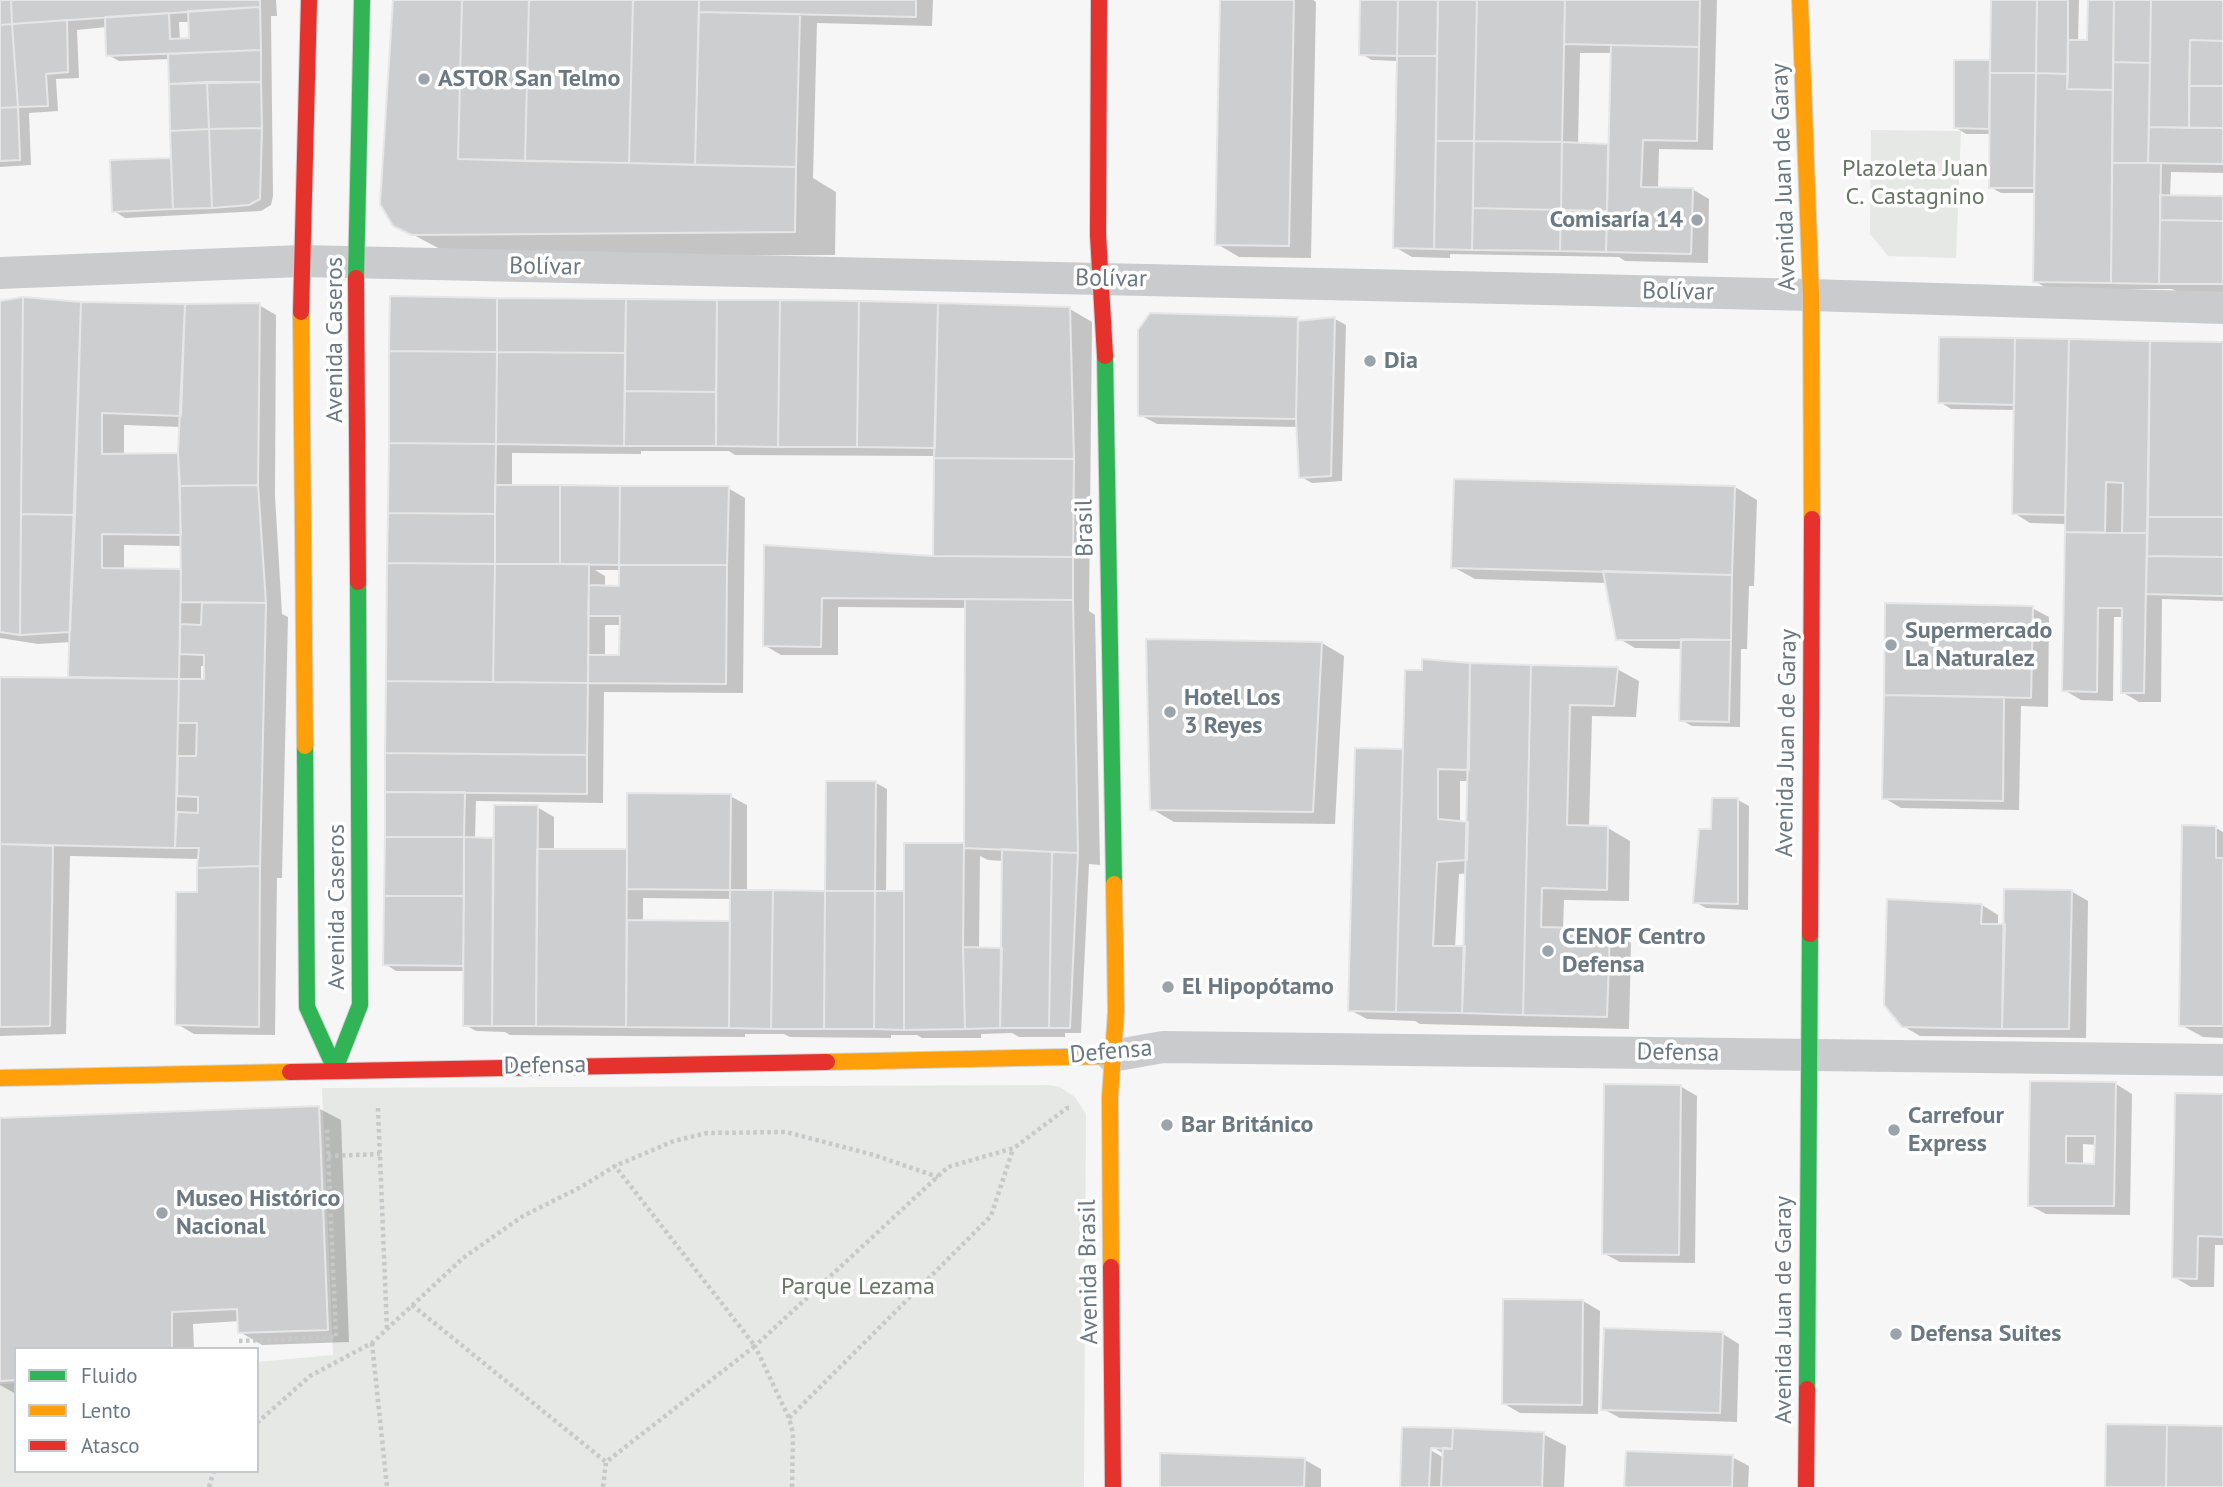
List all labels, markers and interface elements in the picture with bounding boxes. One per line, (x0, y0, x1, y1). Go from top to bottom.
street label: Avenida Juan de Garay (1766, 62, 1802, 292)
place label: ASTOR San Telmo (438, 65, 620, 93)
marker: ASTOR San Telmo (416, 71, 432, 87)
park label: Plazoleta Juan C. Castagnino (1842, 155, 1988, 211)
place label: Comisaría 14 (1550, 206, 1683, 234)
marker: Comisaría 14 (1689, 212, 1705, 228)
street label: Bolívar (509, 252, 581, 282)
street label: Avenida Caseros (321, 257, 349, 423)
street label: Bolívar (1075, 264, 1147, 294)
street label: Bolívar (1642, 277, 1714, 307)
place label: Dia (1384, 347, 1418, 375)
marker: Dia (1362, 353, 1378, 369)
street label: Brasil (1070, 499, 1100, 557)
place label: Supermercado La Naturalez (1905, 617, 2052, 673)
street label: Avenida Juan de Garay (1771, 629, 1803, 857)
marker: Supermercado La Naturalez (1883, 637, 1899, 653)
place label: Hotel Los 3 Reyes (1184, 684, 1281, 740)
marker: Hotel Los 3 Reyes (1162, 704, 1178, 720)
street label: Avenida Caseros (323, 824, 351, 990)
place label: CENOF Centro Defensa (1562, 923, 1706, 979)
marker: CENOF Centro Defensa (1540, 943, 1556, 959)
place label: El Hipopótamo (1182, 973, 1334, 1001)
marker: El Hipopótamo (1160, 979, 1176, 995)
street label: Defensa (1069, 1034, 1153, 1070)
street label: Defensa (1636, 1038, 1720, 1068)
street label: Defensa (503, 1051, 587, 1081)
place label: Carrefour Express (1908, 1102, 2004, 1158)
place label: Bar Británico (1181, 1111, 1313, 1139)
marker: Bar Británico (1159, 1117, 1175, 1133)
marker: Carrefour Express (1886, 1122, 1902, 1138)
place label: Museo Histórico Nacional (176, 1185, 340, 1241)
street label: Avenida Juan de Garay (1770, 1196, 1798, 1424)
street label: Avenida Brasil (1073, 1199, 1105, 1345)
marker: Museo Histórico Nacional (154, 1205, 170, 1221)
park label: Parque Lezama (781, 1273, 935, 1301)
place label: Defensa Suites (1910, 1320, 2061, 1348)
marker: Defensa Suites (1888, 1326, 1904, 1342)
legend (14, 1347, 259, 1473)
text: Fluido (81, 1362, 138, 1389)
text: Lento (81, 1397, 131, 1424)
text: Atasco (81, 1432, 140, 1459)

